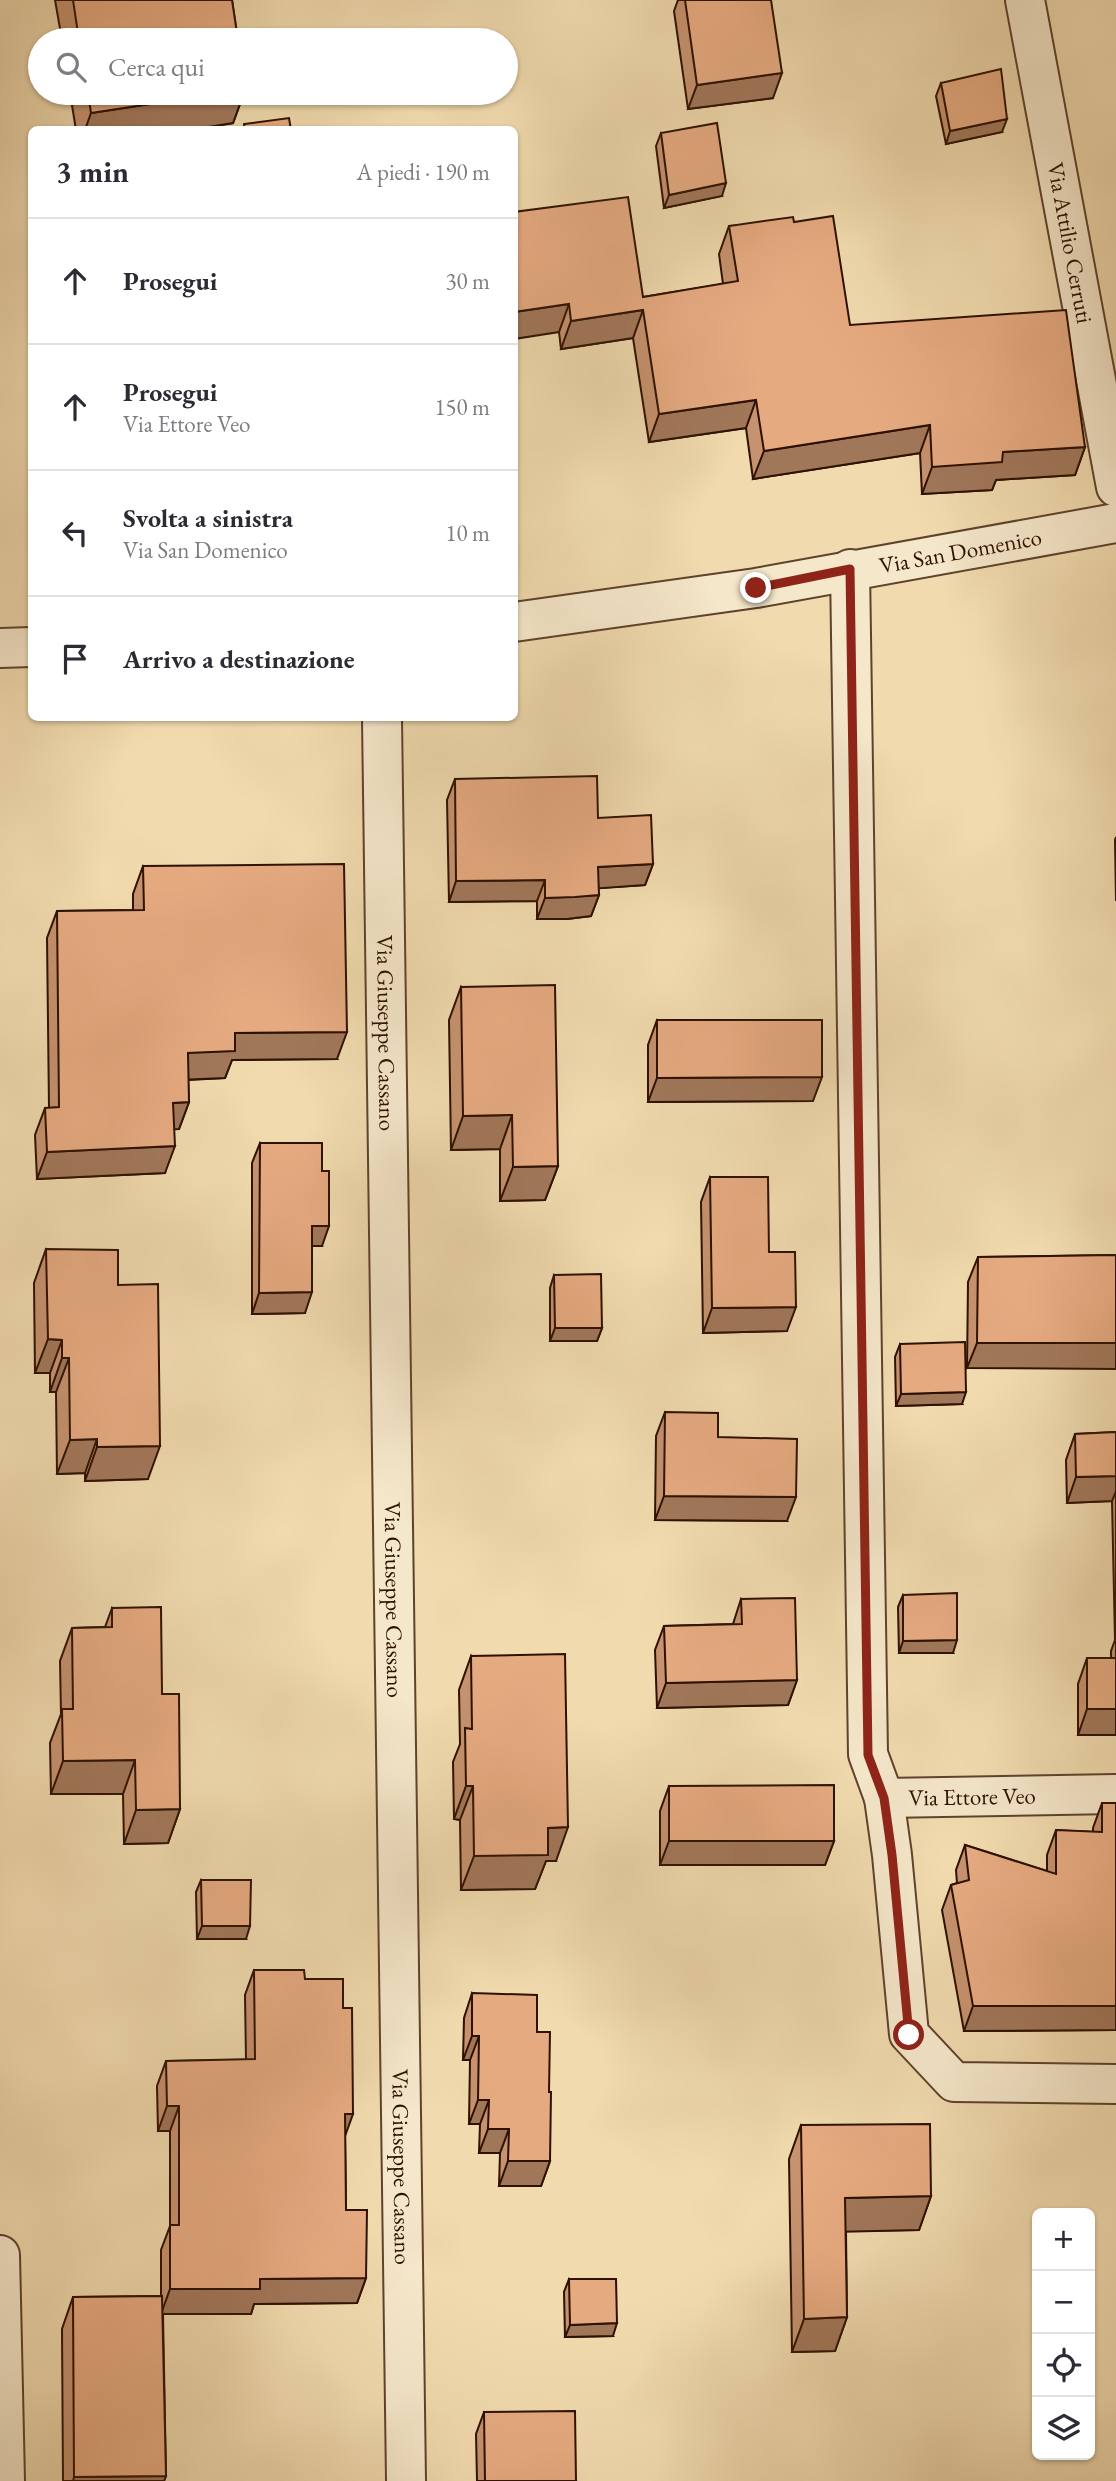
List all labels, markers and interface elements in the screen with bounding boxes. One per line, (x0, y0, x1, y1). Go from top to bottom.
search box (28, 28, 518, 105)
icon: search (52, 48, 90, 86)
text: Cerca qui (108, 50, 205, 84)
text: 3 min (56, 152, 129, 191)
text: A piedi · 190 m (356, 157, 490, 187)
street label: Via Attilio Cerruti (1041, 160, 1100, 326)
icon: ahead (56, 262, 94, 300)
text: Prosegui (123, 264, 218, 298)
text: 30 m (445, 266, 490, 296)
text: Prosegui (123, 375, 218, 409)
icon: ahead (56, 388, 94, 426)
text: 150 m (434, 392, 490, 422)
text: Via Ettore Veo (123, 409, 250, 439)
text: Svolta a sinistra (123, 501, 293, 535)
icon: left (56, 514, 94, 552)
text: 10 m (445, 518, 490, 548)
street label: Via San Domenico (877, 522, 1044, 581)
text: Via San Domenico (123, 535, 288, 565)
route end (740, 572, 771, 603)
icon: arrive (56, 640, 94, 678)
text: Arrivo a destinazione (123, 642, 355, 676)
street label: Via Giuseppe Cassano (370, 935, 403, 1131)
street label: Via Giuseppe Cassano (378, 1502, 410, 1698)
street label: Via Ettore Veo (908, 1780, 1036, 1813)
route start (893, 2019, 924, 2050)
street label: Via Giuseppe Cassano (385, 2069, 418, 2265)
map controls (1032, 2208, 1095, 2460)
button: + (1032, 2208, 1095, 2271)
button: − (1032, 2271, 1095, 2334)
button: locate (1032, 2334, 1095, 2397)
button: layers (1032, 2397, 1095, 2460)

